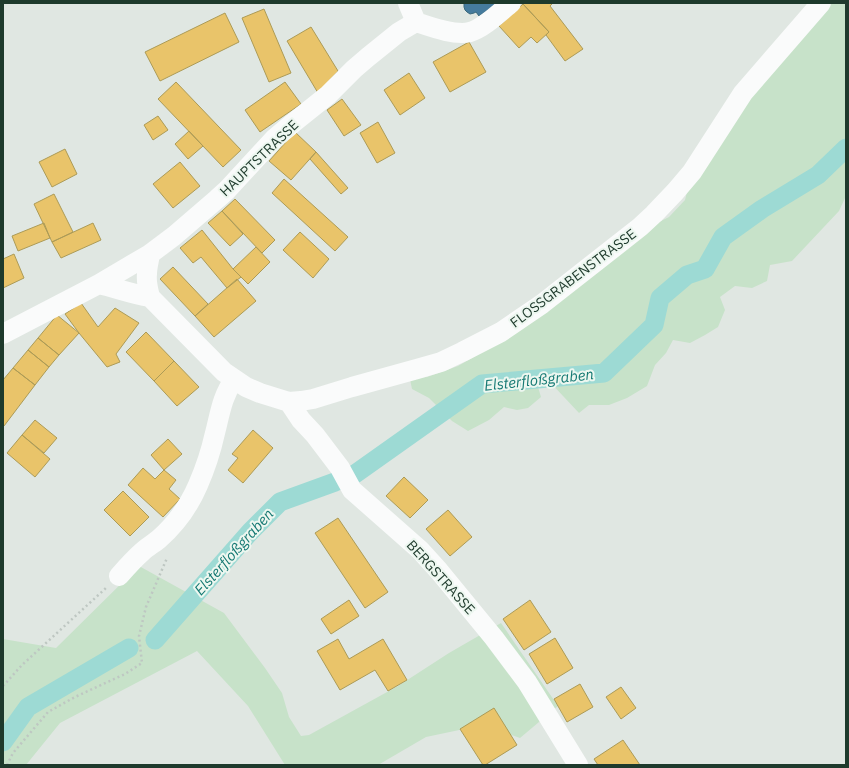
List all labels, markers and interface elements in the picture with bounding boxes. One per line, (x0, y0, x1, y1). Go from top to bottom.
street label: HAUPTSTRASSE (216, 116, 302, 200)
street label: FLOSSGRABENSTRASSE (506, 225, 640, 331)
water label: Elsterfloßgraben (483, 364, 595, 395)
water label: Elsterfloßgraben (190, 504, 277, 599)
street label: BERGSTRASSE (403, 536, 479, 618)

